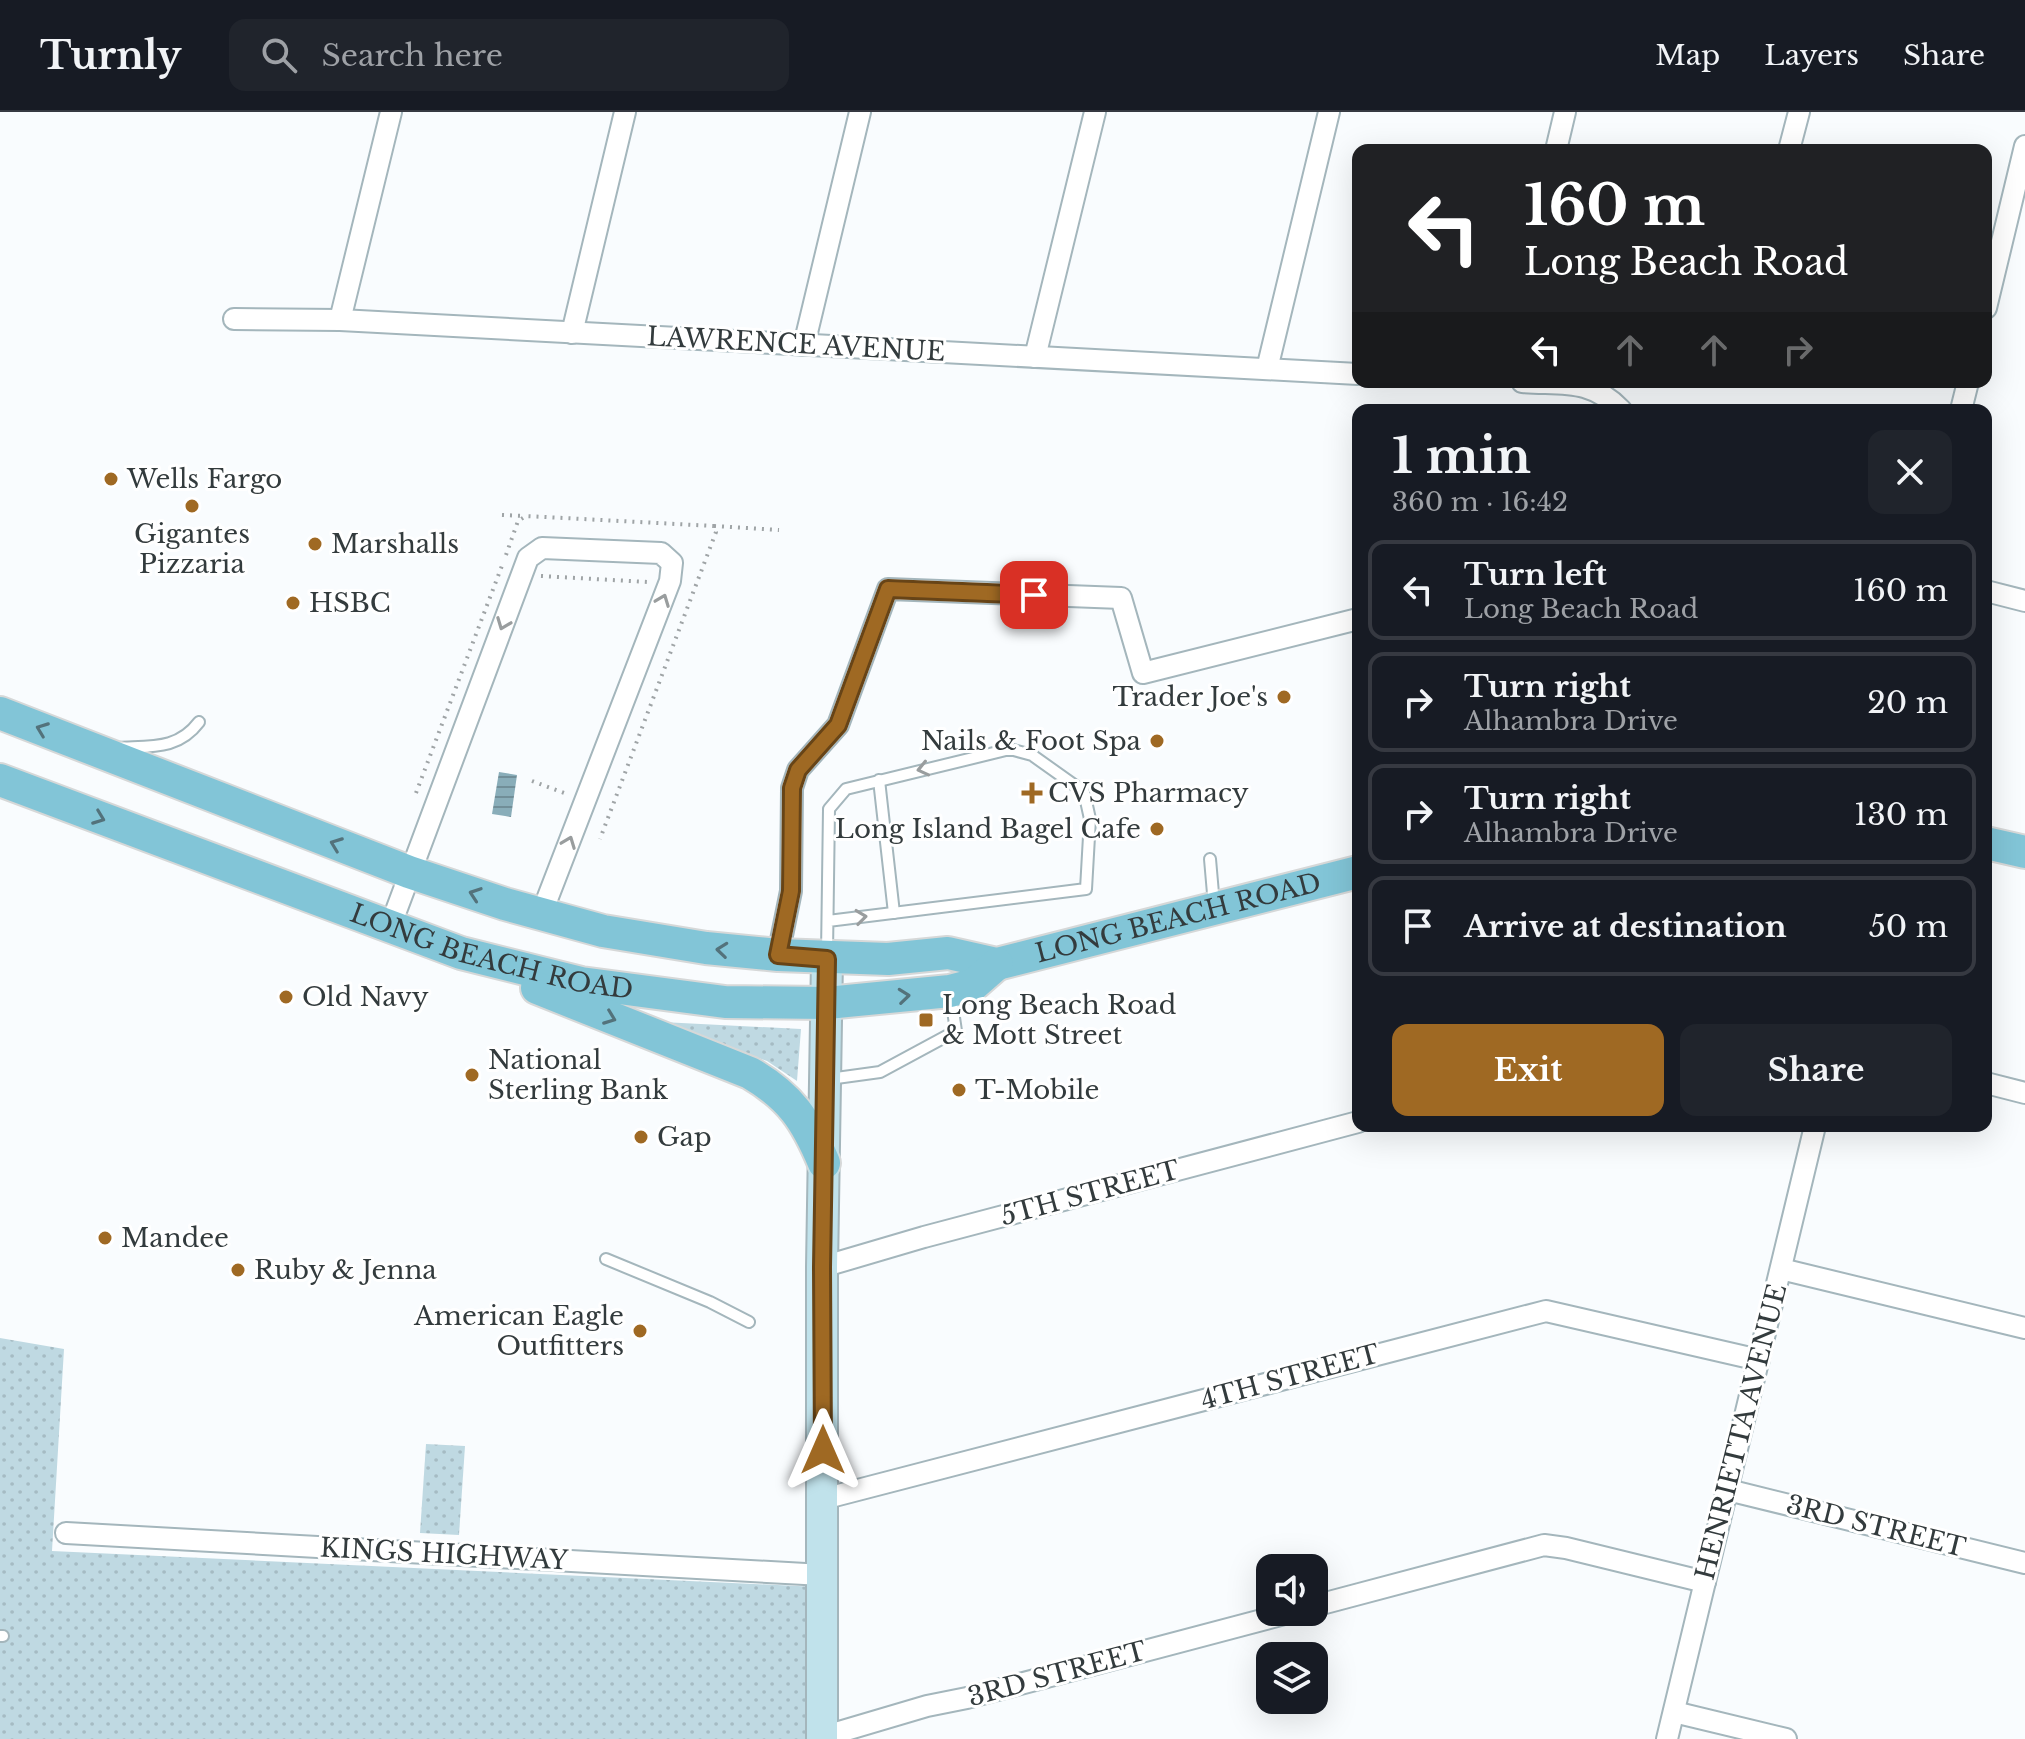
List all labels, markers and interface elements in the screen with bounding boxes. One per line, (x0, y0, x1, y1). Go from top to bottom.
search box (229, 19, 789, 91)
text: Turnly (40, 32, 181, 79)
icon: search (257, 33, 301, 77)
text: Search here (321, 37, 503, 74)
text: Map (1655, 38, 1720, 73)
text: Layers (1764, 38, 1859, 73)
text: Share (1903, 38, 1985, 73)
text: 160 m (1524, 171, 1705, 240)
icon: left (1392, 176, 1496, 280)
text: Long Beach Road (1524, 240, 1848, 285)
street label: LAWRENCE AVENUE (646, 320, 946, 368)
icon: left (1524, 328, 1568, 372)
icon: ahead (1608, 328, 1652, 372)
icon: ahead (1692, 328, 1736, 372)
icon: right (1776, 328, 1820, 372)
text: 1 min (1392, 426, 1531, 486)
button: close (1868, 430, 1952, 514)
place label: Wells Fargo (126, 463, 282, 495)
marker: Wells Fargo (102, 470, 120, 488)
text: 360 m · 16:42 (1392, 486, 1568, 518)
marker: Gigantes Pizzaria (183, 497, 201, 515)
place label: Gigantes Pizzaria (134, 518, 250, 580)
place label: Marshalls (331, 528, 459, 560)
marker: Marshalls (306, 535, 324, 553)
text: Turn left (1464, 556, 1607, 593)
pin (1000, 561, 1068, 629)
icon: left (1396, 568, 1440, 612)
text: 160 m (1853, 572, 1948, 609)
icon: arrive (1012, 573, 1056, 617)
place label: HSBC (309, 587, 391, 619)
text: Long Beach Road (1464, 593, 1698, 625)
marker: HSBC (284, 594, 302, 612)
one-way arrow (653, 594, 670, 608)
one-way arrow (496, 616, 513, 630)
text: Turn right (1464, 668, 1631, 705)
icon: right (1396, 680, 1440, 724)
place label: Trader Joe's (1112, 681, 1268, 713)
text: 20 m (1867, 684, 1948, 721)
marker: Trader Joe's (1275, 688, 1293, 706)
text: Alhambra Drive (1464, 705, 1678, 737)
one-way arrow (35, 723, 49, 739)
place label: Nails & Foot Spa (921, 725, 1142, 757)
marker: Nails & Foot Spa (1148, 732, 1166, 750)
one-way arrow (916, 760, 930, 777)
place label: CVS Pharmacy (1048, 777, 1249, 809)
text: Turn right (1464, 780, 1631, 817)
marker: CVS Pharmacy (1023, 784, 1041, 802)
icon: right (1396, 792, 1440, 836)
text: 130 m (1854, 796, 1948, 833)
one-way arrow (91, 808, 105, 825)
place label: Long Island Bagel Cafe (835, 813, 1141, 845)
text: Alhambra Drive (1464, 817, 1678, 849)
marker: Long Island Bagel Cafe (1148, 820, 1166, 838)
one-way arrow (559, 836, 576, 850)
one-way arrow (330, 837, 344, 853)
street label: LONG BEACH ROAD (1032, 866, 1324, 970)
one-way arrow (469, 887, 483, 903)
street label: LONG BEACH ROAD (346, 897, 635, 1006)
icon: arrive (1396, 904, 1440, 948)
text: Arrive at destination (1464, 908, 1787, 945)
text: 50 m (1869, 908, 1948, 945)
one-way arrow (854, 909, 868, 926)
one-way arrow (715, 941, 728, 958)
place label: Old Navy (302, 981, 429, 1013)
one-way arrow (898, 987, 911, 1004)
marker: Old Navy (277, 988, 295, 1006)
place label: Long Beach Road & Mott Street (942, 989, 1176, 1051)
one-way arrow (602, 1008, 616, 1025)
marker: Long Beach Road & Mott Street (917, 1011, 935, 1029)
button: Exit (1392, 1024, 1664, 1116)
button: Share (1680, 1024, 1952, 1116)
place label: National Sterling Bank (488, 1044, 668, 1106)
marker: National Sterling Bank (463, 1066, 481, 1084)
place label: T-Mobile (975, 1074, 1099, 1106)
marker: T-Mobile (950, 1081, 968, 1099)
place label: Gap (657, 1121, 712, 1153)
marker: Gap (632, 1128, 650, 1146)
street label: 5TH STREET (997, 1154, 1183, 1232)
place label: Mandee (121, 1222, 229, 1254)
marker: Mandee (96, 1229, 114, 1247)
place label: Ruby & Jenna (254, 1254, 437, 1286)
marker: Ruby & Jenna (229, 1261, 247, 1279)
street label: HENRIETTA AVENUE (1689, 1281, 1793, 1583)
place label: American Eagle Outfitters (413, 1300, 624, 1362)
marker: American Eagle Outfitters (631, 1322, 649, 1340)
street label: 4TH STREET (1197, 1338, 1383, 1416)
position arrow (781, 1408, 865, 1492)
street label: 3RD STREET (1783, 1488, 1969, 1564)
street label: KINGS HIGHWAY (319, 1532, 570, 1577)
map controls (1256, 1554, 1328, 1714)
button: sound (1256, 1554, 1328, 1626)
street label: 3RD STREET (964, 1635, 1150, 1713)
button: layers (1256, 1642, 1328, 1714)

